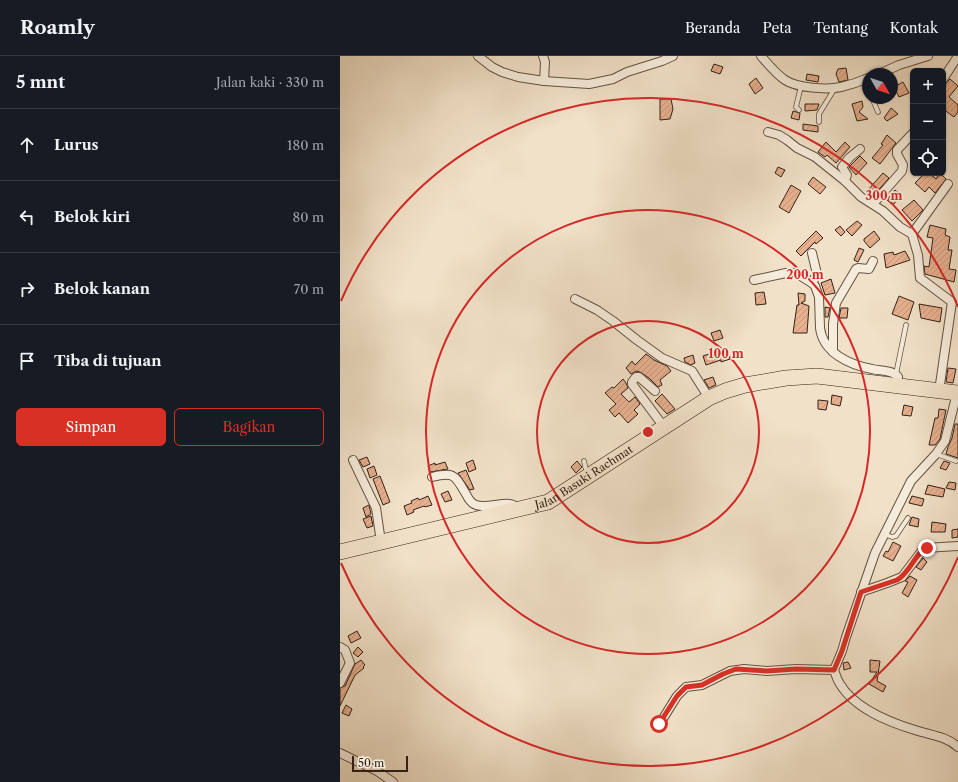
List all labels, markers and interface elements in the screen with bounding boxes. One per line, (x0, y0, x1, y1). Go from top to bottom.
text: Roamly (20, 16, 95, 39)
text: Beranda (685, 19, 741, 37)
text: Peta (763, 19, 792, 37)
text: Tentang (814, 19, 868, 37)
text: Kontak (890, 19, 938, 37)
north arrow (862, 68, 898, 104)
map controls (910, 68, 946, 176)
button: + (910, 68, 946, 104)
text: 5 mnt (16, 72, 65, 92)
text: Jalan kaki · 330 m (216, 74, 324, 90)
button: − (910, 104, 946, 140)
icon: ahead (16, 134, 38, 156)
text: Lurus (54, 135, 99, 154)
text: 180 m (287, 137, 324, 153)
button: locate (910, 140, 946, 176)
text: 300 m (865, 188, 903, 203)
icon: left (16, 206, 38, 228)
text: Belok kiri (54, 207, 130, 226)
text: 80 m (292, 209, 324, 225)
text: 200 m (786, 267, 824, 282)
icon: right (16, 278, 38, 300)
text: Belok kanan (54, 279, 150, 298)
text: 70 m (294, 281, 324, 297)
text: 100 m (708, 346, 744, 361)
icon: arrive (16, 350, 38, 372)
text: Tiba di tujuan (54, 351, 162, 370)
button: Simpan (16, 408, 166, 446)
button: Bagikan (174, 408, 324, 446)
centre of rings (641, 425, 655, 439)
street label: Jalan Basuki Rachmat (532, 442, 635, 512)
route end (918, 539, 936, 557)
route start (650, 715, 668, 733)
scale bar (352, 754, 408, 773)
text: 50 m (358, 756, 384, 770)

